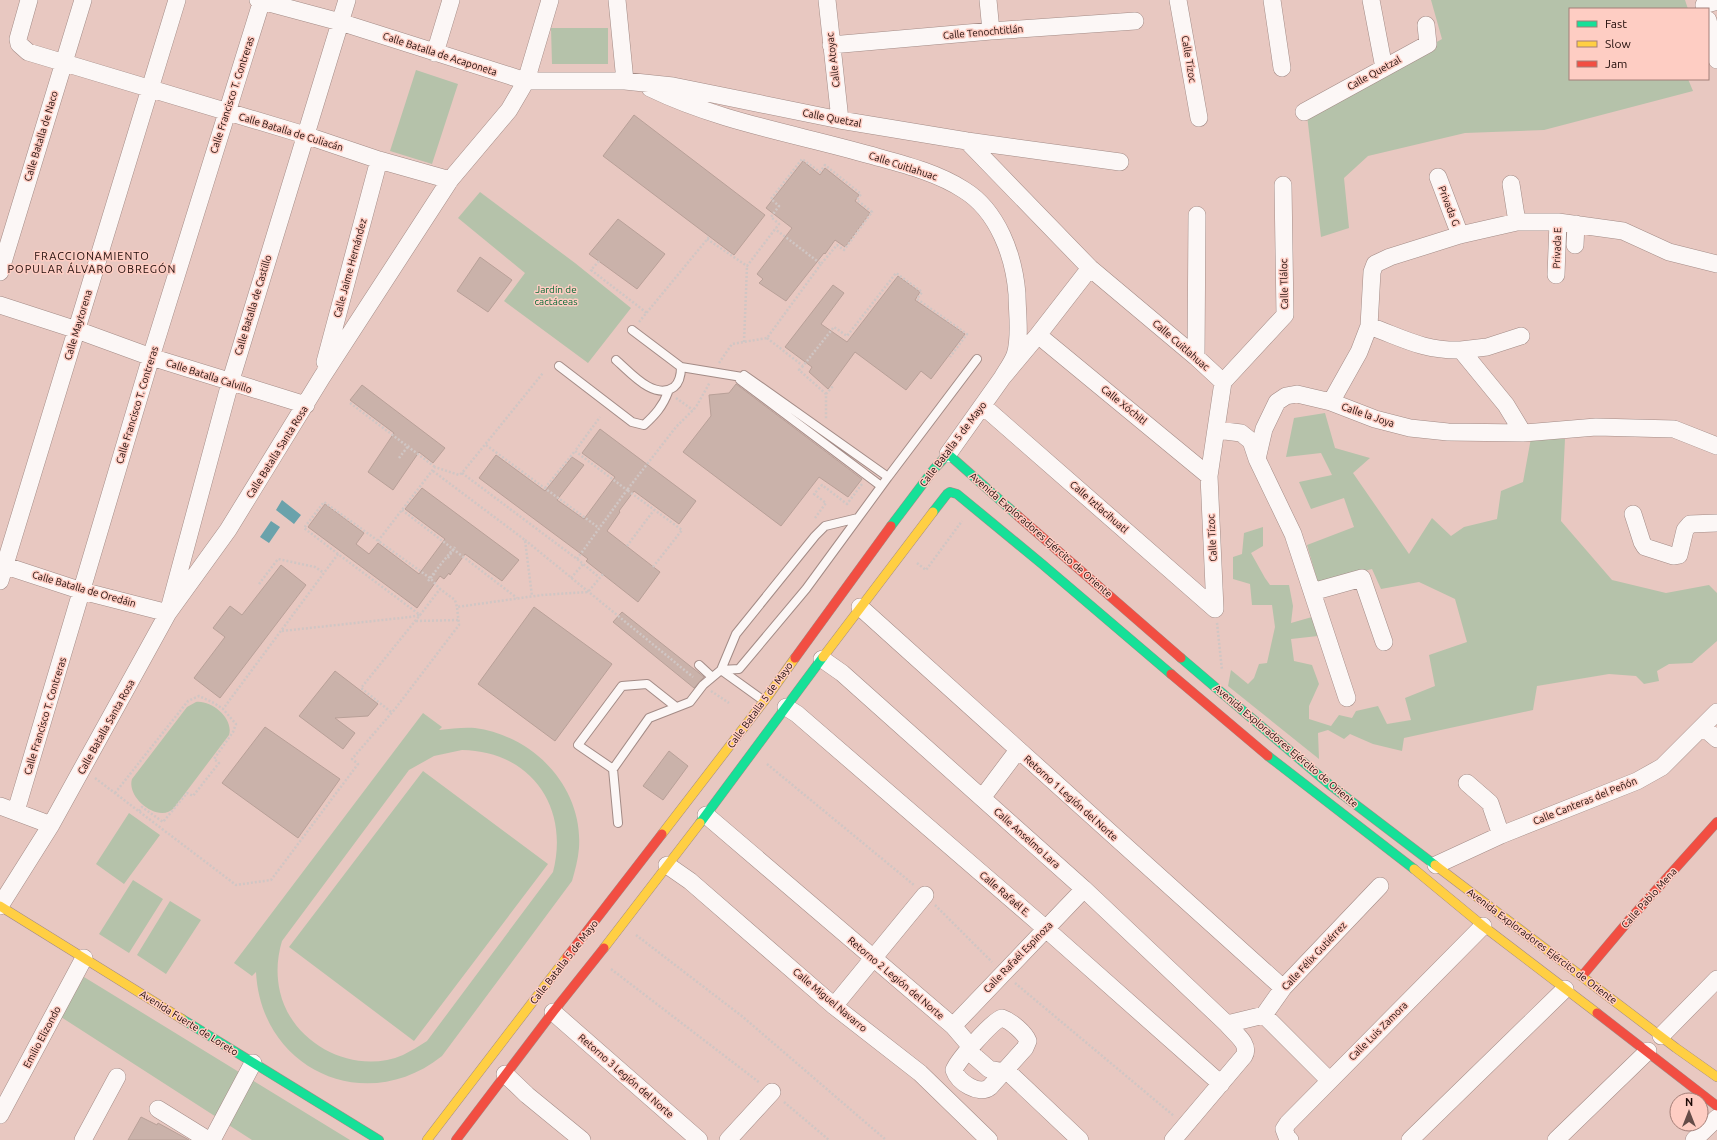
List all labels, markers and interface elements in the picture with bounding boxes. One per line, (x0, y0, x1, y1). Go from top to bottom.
legend (1569, 8, 1709, 80)
text: Fast (1605, 17, 1627, 30)
street label: Calle Tenochtitlán (942, 23, 1024, 41)
street label: Calle Batalla de Acaponeta (381, 30, 499, 78)
street label: Calle Atoyac (824, 32, 842, 88)
street label: Calle Francisco T. Contreras (208, 35, 256, 155)
street label: Calle Tízoc (1179, 35, 1199, 84)
text: Slow (1605, 37, 1631, 50)
street label: Calle Quetzal (1345, 54, 1403, 92)
text: Jam (1605, 57, 1627, 70)
street label: Calle Batalla de Naco (22, 89, 60, 183)
street label: Calle Quetzal (802, 107, 863, 129)
street label: Calle Batalla de Culiacán (237, 111, 345, 153)
street label: Calle Cuitlahuac (867, 150, 939, 182)
street label: Privada G (1436, 184, 1462, 228)
street label: Calle Jaime Hernández (331, 217, 369, 319)
street label: Privada E (1551, 227, 1563, 269)
district label: FRACCIONAMIENTO POPULAR ÁLVARO OBREGÓN (8, 250, 176, 275)
street label: Calle Batalla de Castillo (232, 253, 274, 356)
street label: Calle Tláloc (1278, 258, 1290, 309)
park label: Jardín de cactáceas (534, 284, 578, 307)
street label: Calle Maytorena (62, 289, 94, 361)
street label: Calle Cuitlahuac (1150, 317, 1212, 373)
street label: Calle Francisco T. Contreras (114, 345, 160, 465)
street label: Calle Batalla Calvillo (165, 357, 254, 395)
street label: Calle Xóchitl (1099, 383, 1149, 427)
street label: Calle Batalla 5 de Mayo (917, 399, 989, 489)
street label: Calle la Joya (1340, 401, 1396, 429)
street label: Calle Batalla Santa Rosa (244, 404, 310, 500)
street label: Avenida Exploradores Ejército de Oriente (968, 470, 1114, 600)
street label: Calle Iztlacihuatl (1068, 479, 1131, 535)
street label: Calle Tízoc (1205, 514, 1219, 562)
street label: Calle Batalla de Oredáin (31, 569, 137, 609)
street label: Calle Francisco T. Contreras (22, 656, 68, 776)
street label: Calle Batalla 5 de Mayo (725, 660, 795, 750)
street label: Calle Batalla Santa Rosa (75, 678, 137, 776)
street label: Avenida Exploradores Ejército de Oriente (1212, 682, 1360, 810)
street label: Retorno 1 Legión del Norte (1022, 753, 1120, 843)
street label: Calle Canteras del Peñón (1531, 775, 1639, 827)
street label: Calle Anselmo Lara (992, 805, 1062, 871)
street label: Calle Pablo Mena (1619, 866, 1679, 930)
street label: Calle Rafaél E. (978, 869, 1032, 919)
street label: Avenida Exploradores Ejército de Oriente (1465, 886, 1619, 1006)
street label: Calle Batalla 5 de Mayo (528, 918, 600, 1006)
street label: Calle Rafaél Espinoza (981, 919, 1055, 995)
street label: Calle Félix Gutiérrez (1279, 919, 1349, 992)
street label: Retorno 2 Legión del Norte (846, 935, 946, 1021)
street label: Calle Miguel Navarro (791, 966, 869, 1034)
street label: Avenida Fuerte de Loreto (138, 988, 240, 1058)
street label: Calle Luis Zamora (1346, 999, 1410, 1063)
street label: Emilio Elizondo (21, 1004, 63, 1070)
street label: Retorno 3 Legión del Norte (576, 1032, 676, 1120)
north arrow (1669, 1092, 1709, 1132)
text: N (1685, 1096, 1693, 1108)

